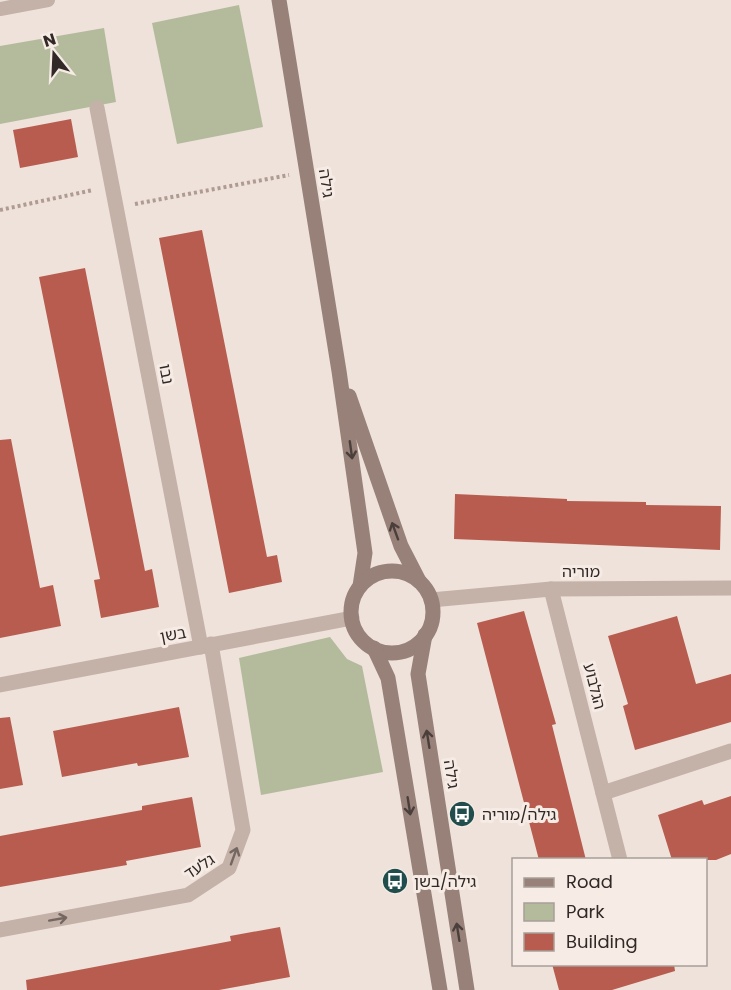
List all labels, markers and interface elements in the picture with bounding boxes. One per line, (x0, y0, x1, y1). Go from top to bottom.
north arrow (24, 24, 84, 84)
text: N (40, 27, 59, 53)
street label: גילה (313, 167, 340, 199)
street label: נבו (153, 362, 180, 386)
one-way arrow (345, 440, 356, 459)
one-way arrow (389, 522, 400, 541)
street label: מוריה (562, 560, 600, 583)
street label: בשן (158, 621, 188, 648)
street label: הגלבוע (578, 661, 611, 712)
one-way arrow (423, 730, 434, 750)
street label: גילה (438, 758, 465, 790)
one-way arrow (404, 796, 415, 816)
bus stop icon: גילה/מוריה (447, 799, 477, 829)
place label: גילה/מוריה (482, 803, 556, 826)
one-way arrow (229, 847, 240, 866)
street label: גלעד (179, 848, 219, 885)
legend (512, 858, 707, 966)
bus stop icon: גילה/בשן (380, 866, 410, 896)
text: Road (566, 869, 613, 894)
place label: גילה/בשן (414, 870, 476, 893)
text: Park (566, 899, 605, 924)
one-way arrow (47, 914, 67, 925)
one-way arrow (453, 923, 464, 943)
text: Building (566, 929, 638, 954)

